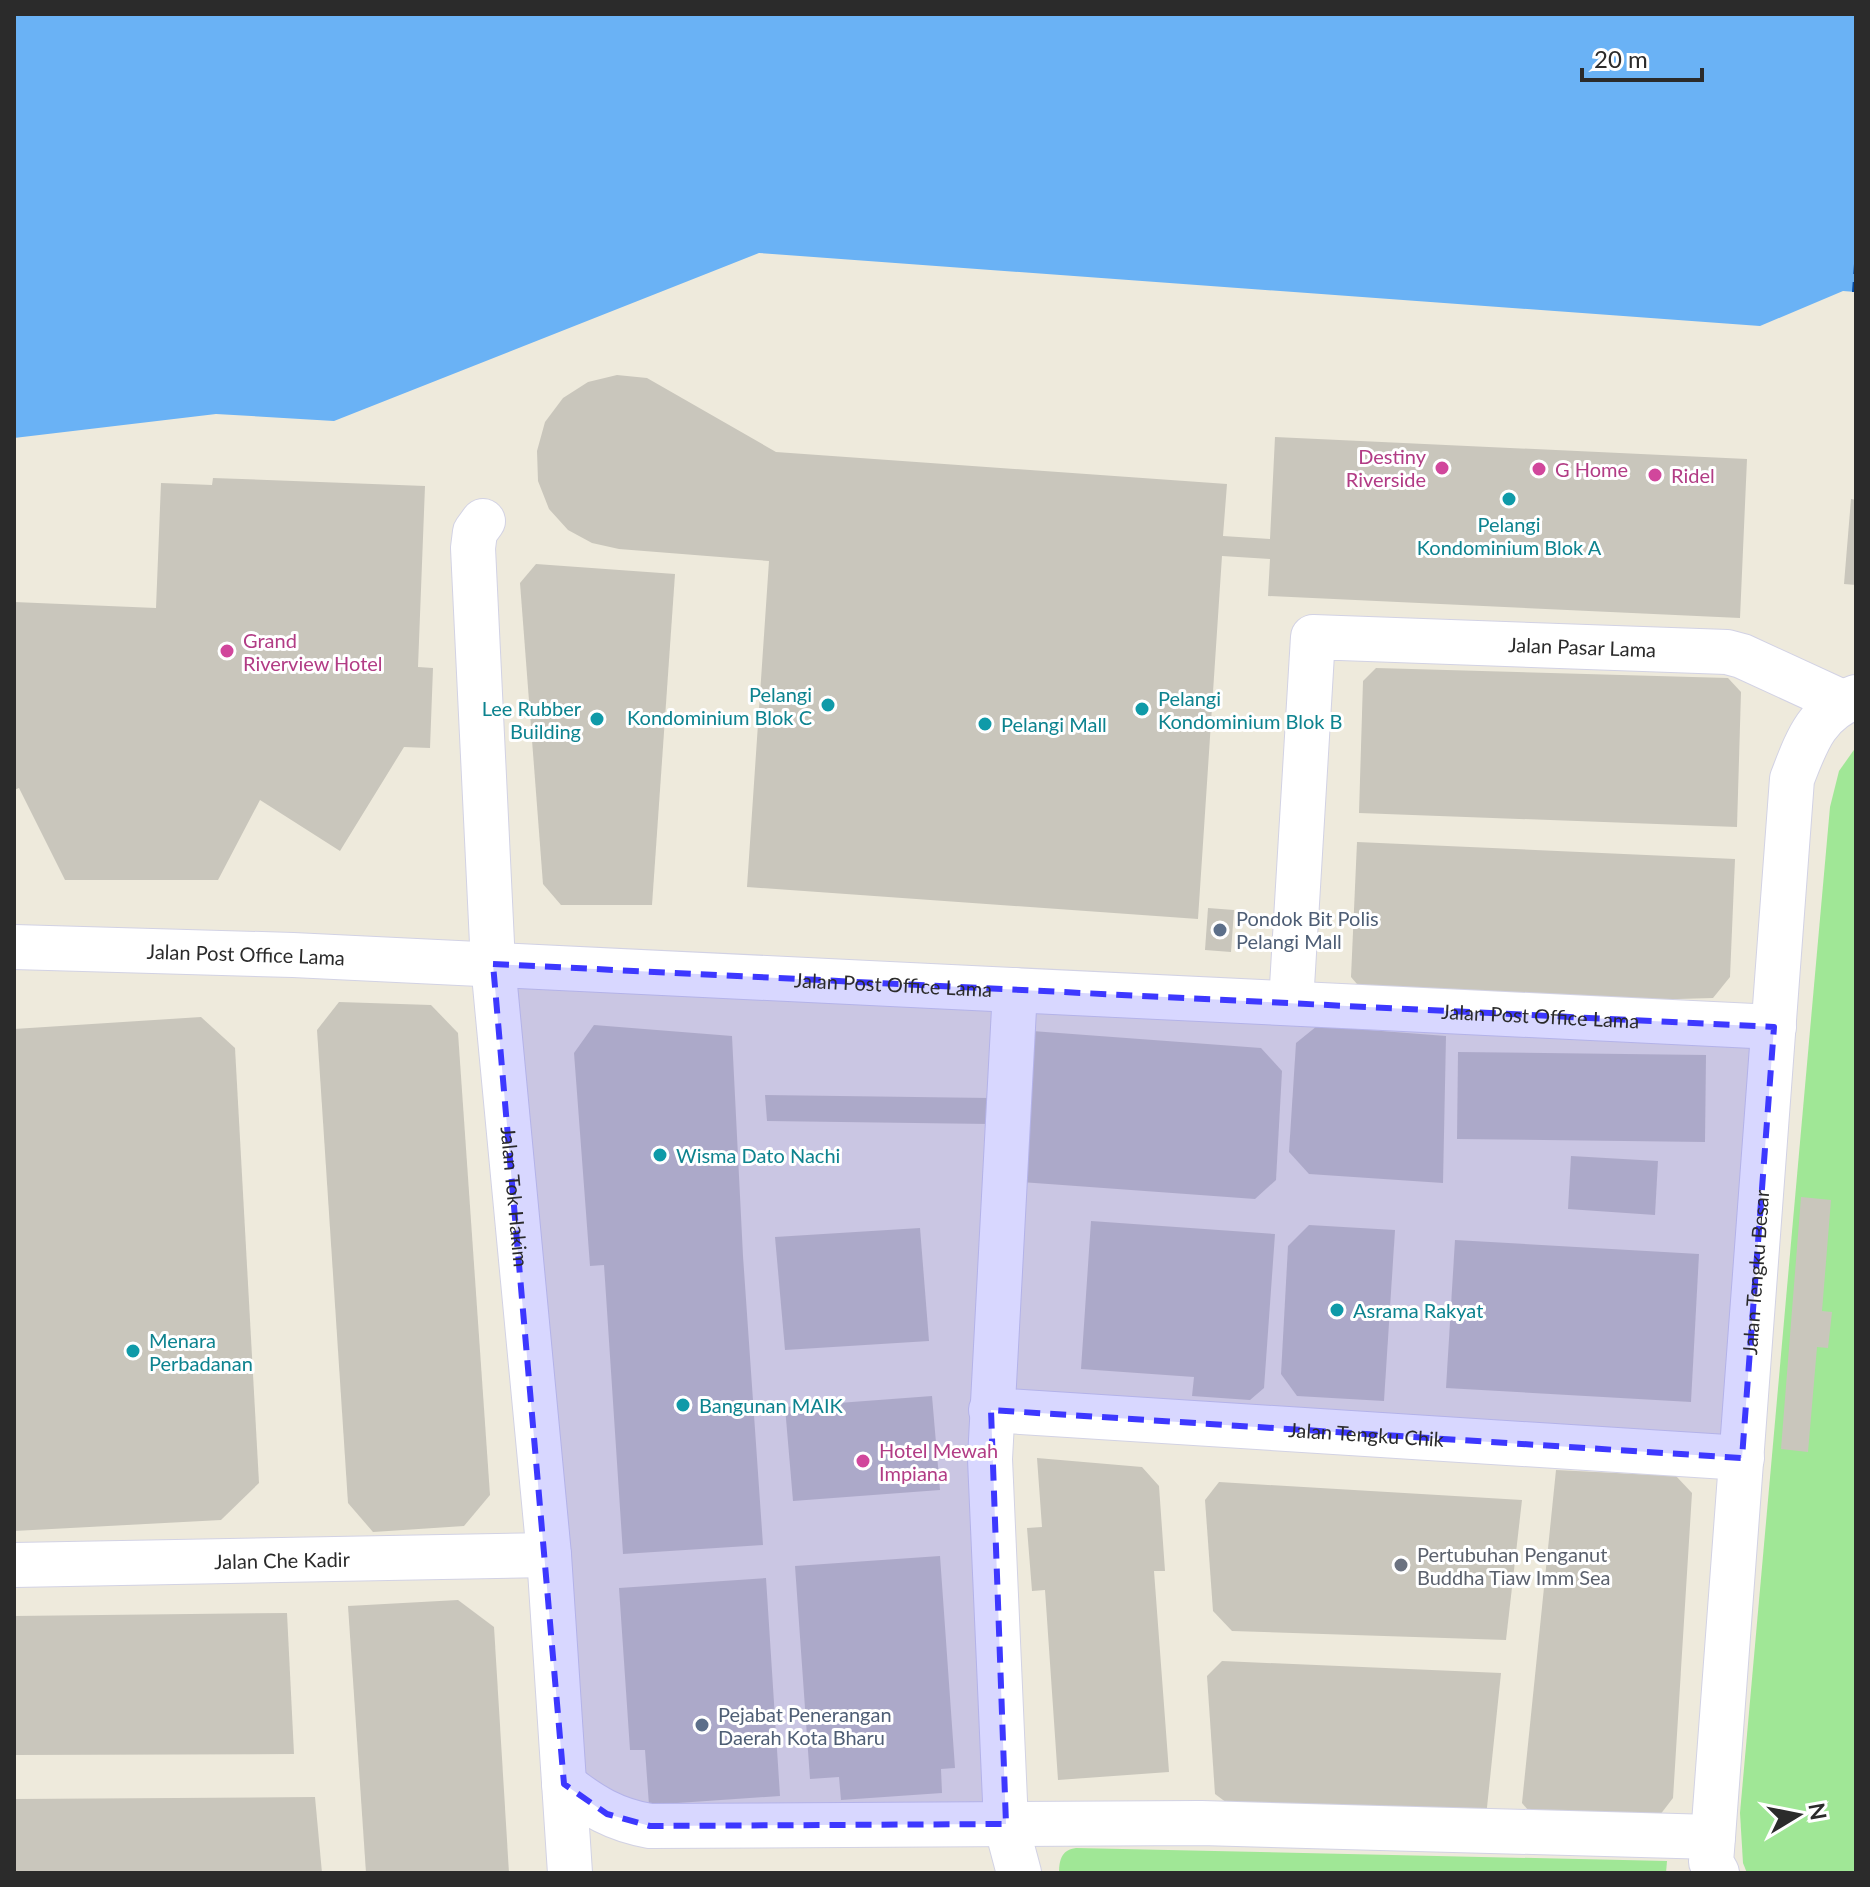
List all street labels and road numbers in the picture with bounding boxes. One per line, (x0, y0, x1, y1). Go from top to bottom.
street label: Jalan Pasar Lama (1508, 632, 1657, 661)
street label: Jalan Post Office Lama (147, 939, 346, 970)
street label: Jalan Post Office Lama (794, 967, 993, 1001)
street label: Jalan Post Office Lama (1441, 999, 1640, 1032)
street label: Jalan Tok Hakim (496, 1126, 534, 1268)
street label: Jalan Tengku Besar (1737, 1188, 1773, 1356)
street label: Jalan Tengku Chik (1288, 1417, 1446, 1451)
street label: Jalan Che Kadir (214, 1547, 351, 1573)

